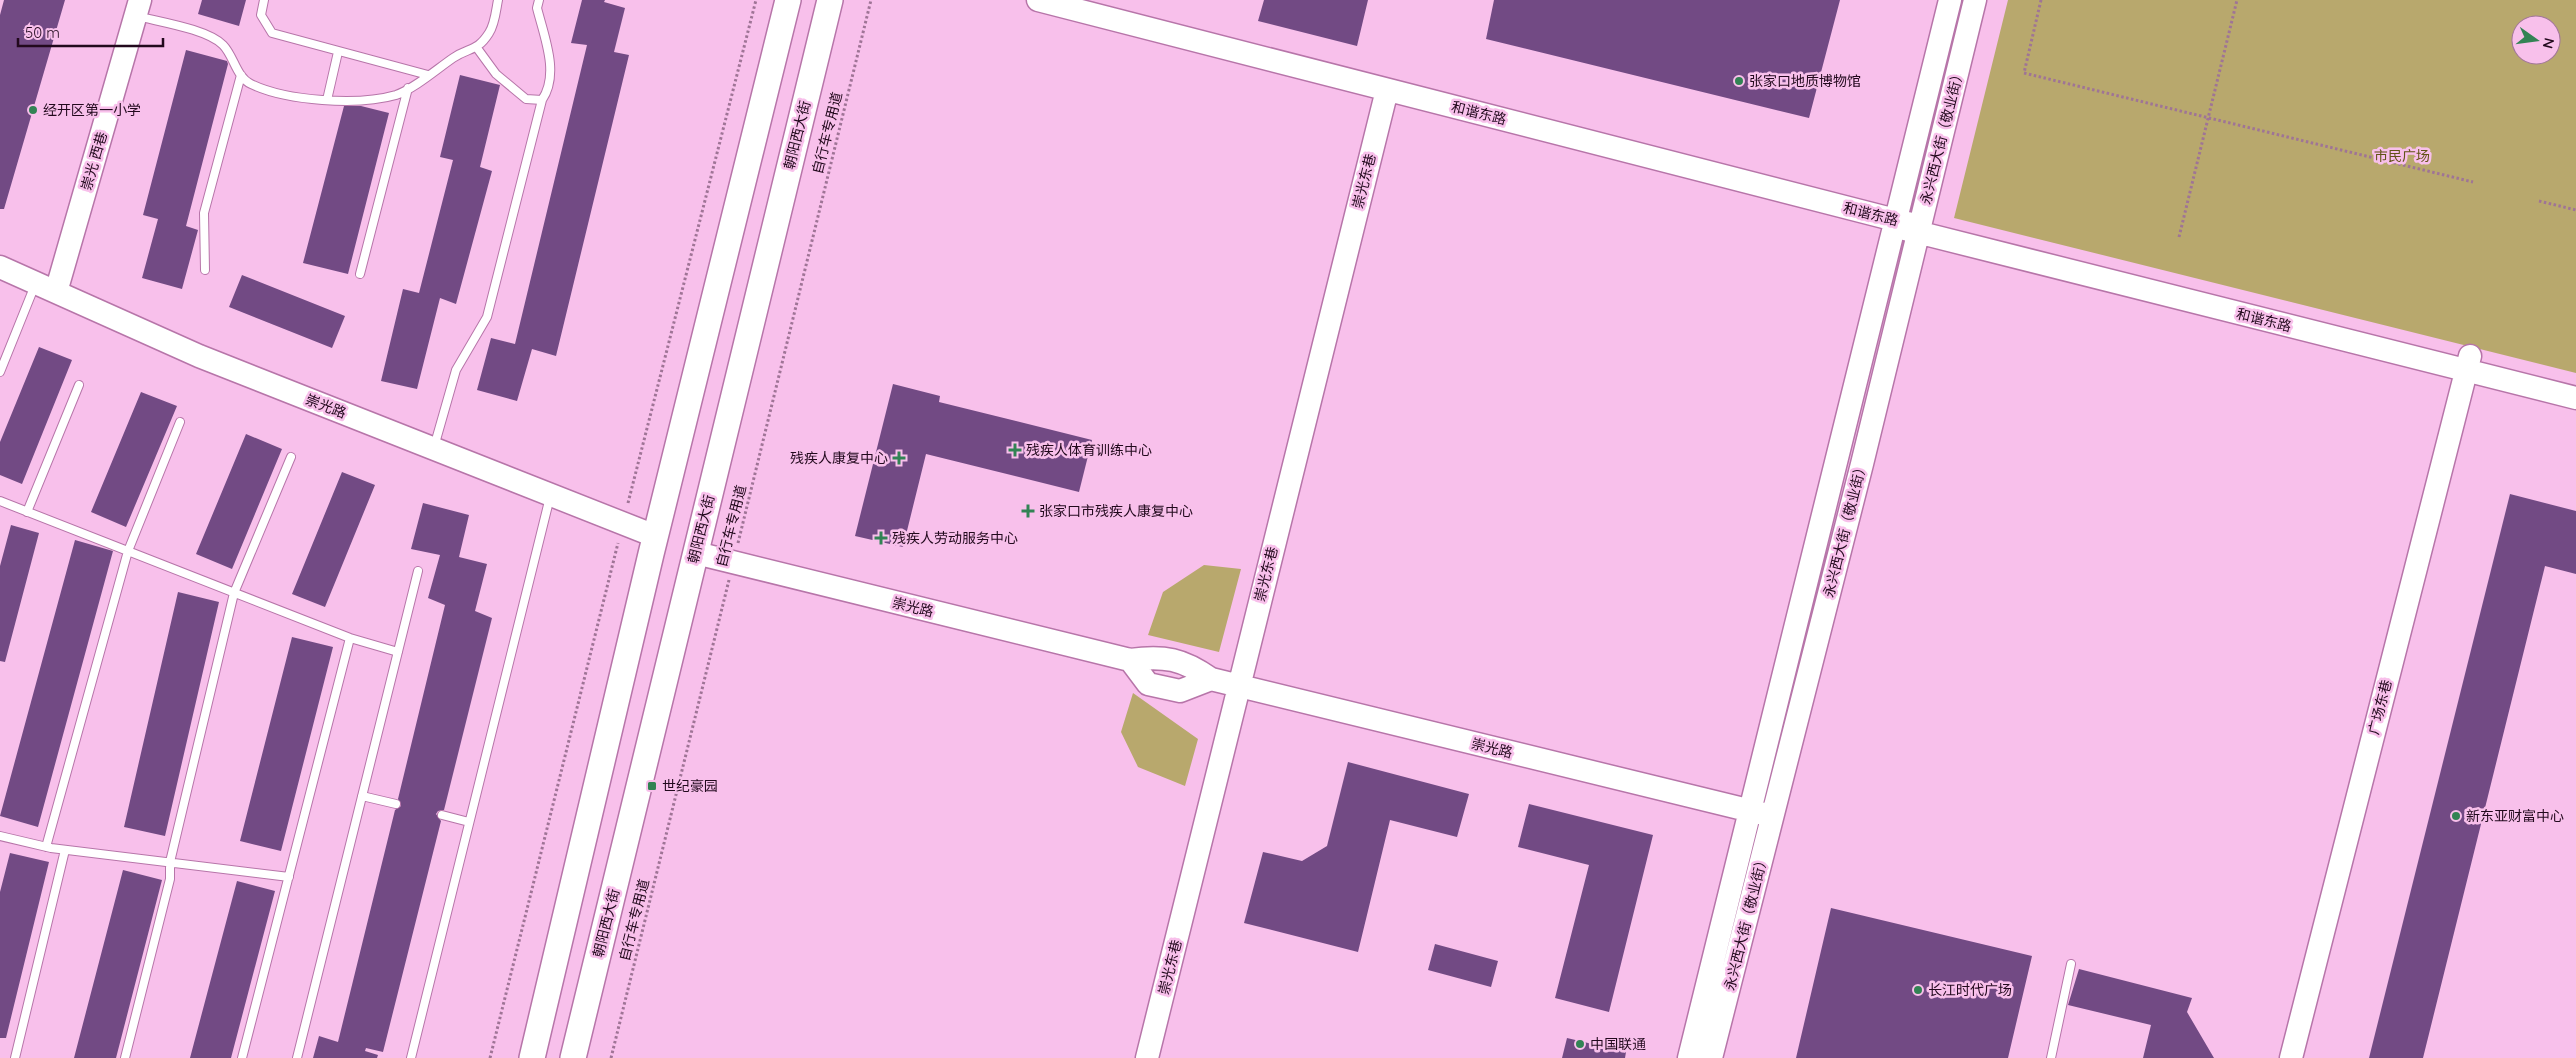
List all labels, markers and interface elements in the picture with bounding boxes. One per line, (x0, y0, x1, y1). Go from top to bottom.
scale bar (18, 15, 162, 47)
north arrow (2511, 15, 2561, 65)
text: 50 m (25, 23, 60, 42)
text: N (2539, 36, 2559, 50)
street label: 永兴西大街（敬业街） (1916, 66, 1968, 206)
place label: 张家口地质博物馆 (1749, 72, 1861, 90)
marker: 张家口地质博物馆 (1733, 75, 1745, 87)
street label: 自行车专用道 (808, 90, 846, 176)
street label: 和谐东路 (1450, 97, 1508, 129)
street label: 朝阳西大街 (780, 99, 814, 171)
place label: 经开区第一小学 (43, 101, 141, 119)
marker: 经开区第一小学 (27, 104, 39, 116)
street label: 崇光 西巷 (77, 130, 111, 192)
park label: 市民广场 (2374, 147, 2430, 165)
street label: 崇光东巷 (1348, 152, 1380, 210)
street label: 和谐东路 (1842, 198, 1900, 230)
street label: 和谐东路 (2235, 304, 2293, 336)
street label: 崇光路 (303, 390, 349, 422)
place label: 残疾人体育训练中心 (1026, 441, 1152, 459)
marker: 残疾人体育训练中心 (1008, 443, 1022, 457)
place label: 残疾人康复中心 (790, 449, 888, 467)
marker: 残疾人康复中心 (892, 451, 906, 465)
street label: 永兴西大街（敬业街） (1819, 459, 1871, 599)
street label: 自行车专用道 (712, 483, 750, 569)
street label: 朝阳西大街 (684, 493, 718, 565)
place label: 张家口市残疾人康复中心 (1039, 502, 1193, 520)
marker: 张家口市残疾人康复中心 (1021, 504, 1035, 518)
place label: 残疾人劳动服务中心 (892, 529, 1018, 547)
marker: 残疾人劳动服务中心 (874, 531, 888, 545)
street label: 崇光东巷 (1250, 545, 1282, 603)
street label: 崇光路 (890, 593, 936, 621)
street label: 广场东巷 (2364, 678, 2396, 736)
street label: 崇光路 (1469, 734, 1515, 762)
place label: 世纪豪园 (662, 777, 718, 795)
marker: 世纪豪园 (646, 780, 658, 792)
place label: 新东亚财富中心 (2466, 807, 2564, 825)
marker: 新东亚财富中心 (2450, 810, 2462, 822)
street label: 永兴西大街（敬业街） (1720, 852, 1772, 992)
street label: 自行车专用道 (615, 877, 653, 963)
street label: 朝阳西大街 (589, 887, 623, 959)
street label: 崇光东巷 (1154, 938, 1186, 996)
place label: 长江时代广场 (1928, 981, 2012, 999)
marker: 长江时代广场 (1912, 984, 1924, 996)
place label: 中国联通 (1590, 1035, 1646, 1053)
marker: 中国联通 (1574, 1038, 1586, 1050)

